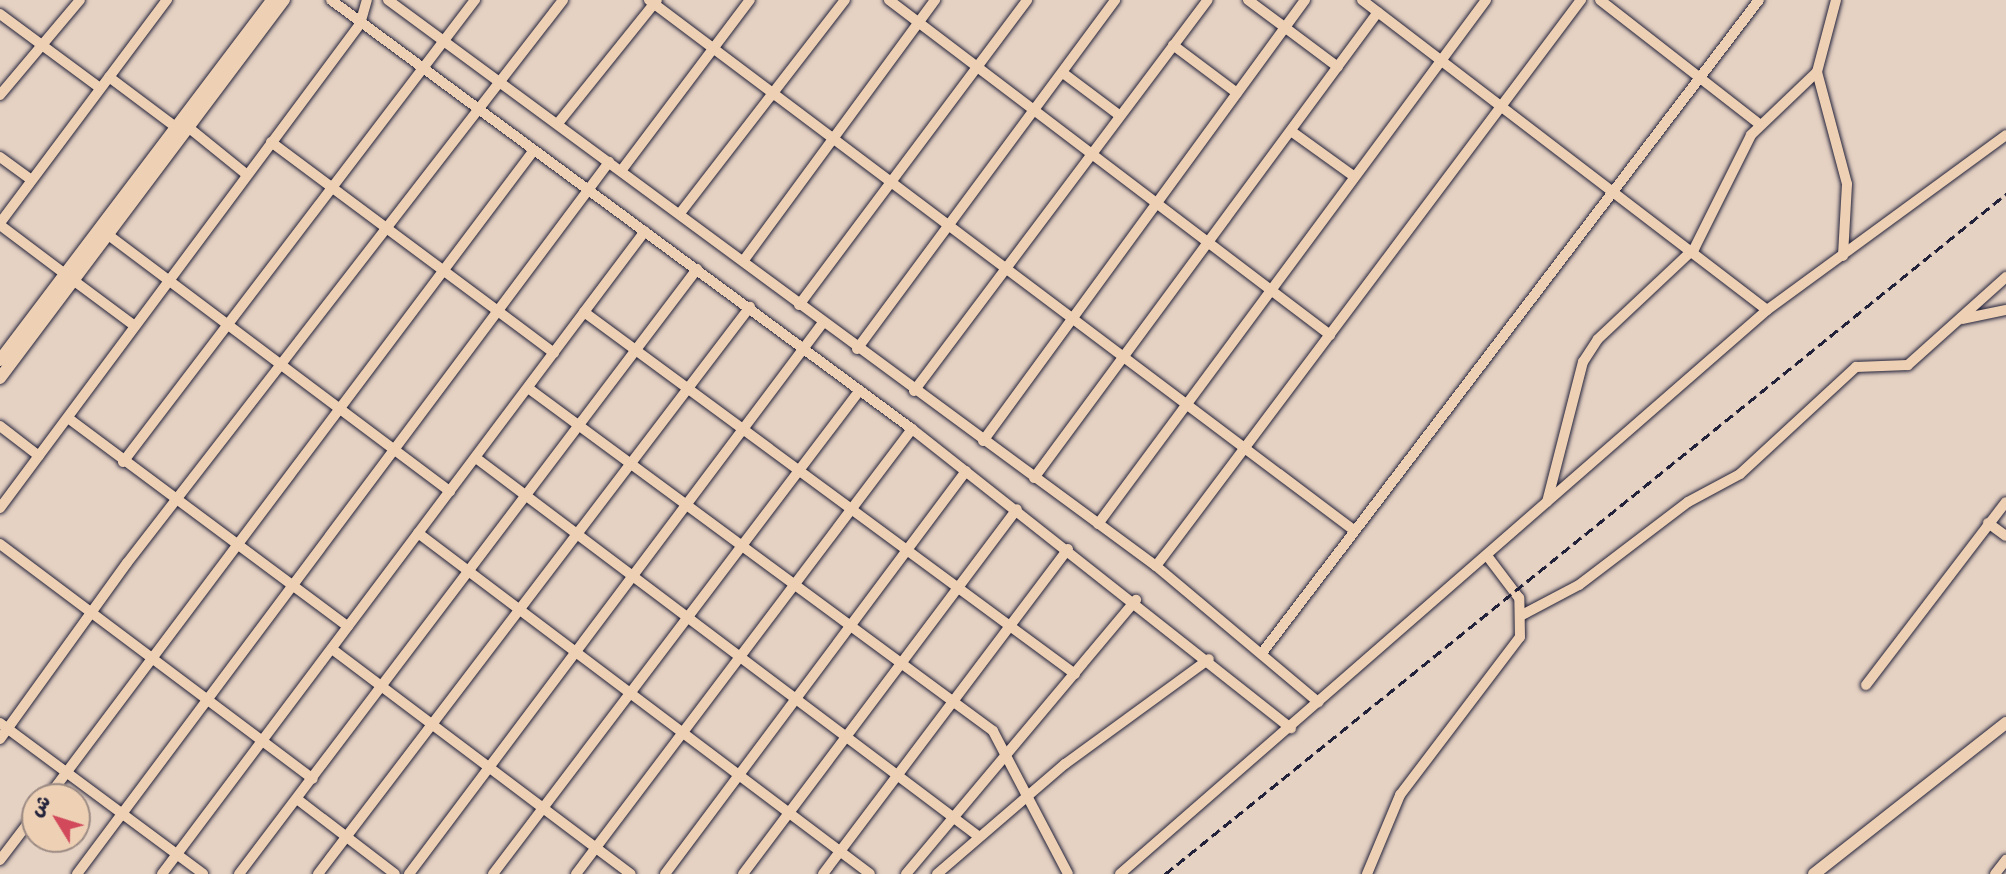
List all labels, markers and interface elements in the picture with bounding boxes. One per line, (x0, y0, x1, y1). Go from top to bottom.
north arrow (21, 783, 91, 853)
text: ش (24, 790, 57, 822)

